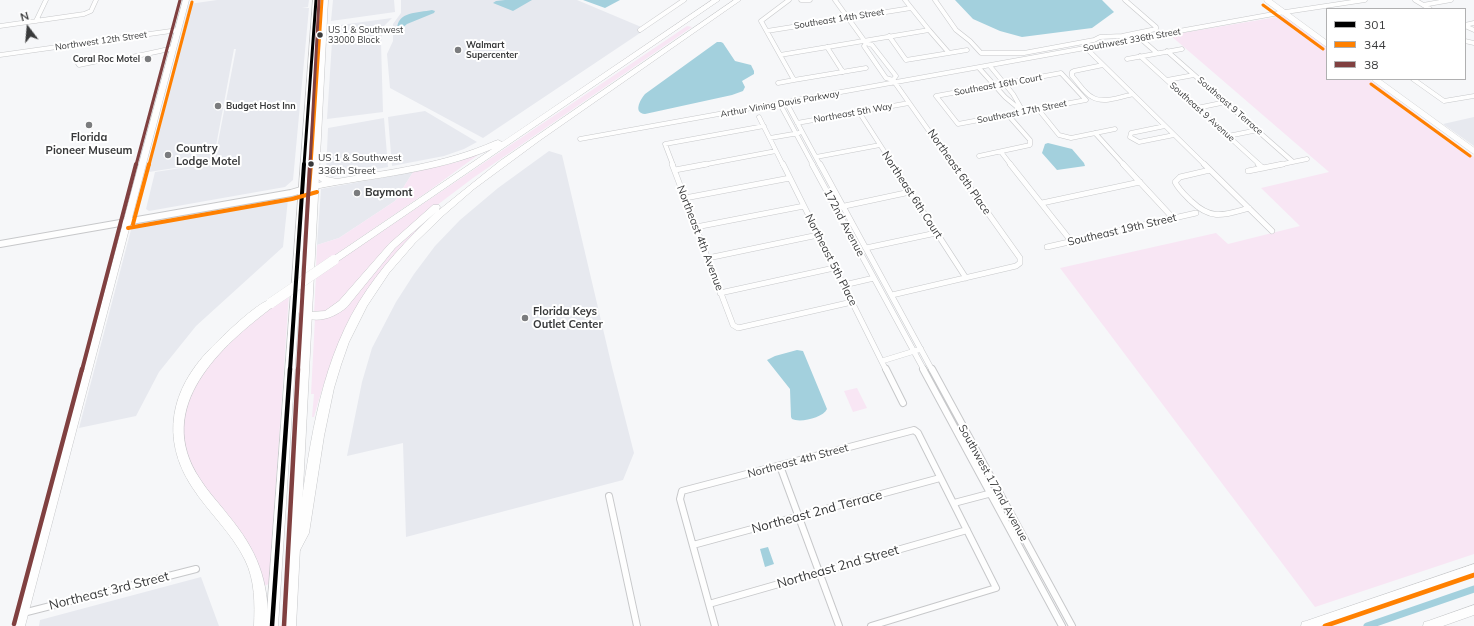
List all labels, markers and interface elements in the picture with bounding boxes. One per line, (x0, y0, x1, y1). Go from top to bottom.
street label: Southeast 14th Street (793, 7, 885, 31)
north arrow (8, 8, 48, 48)
legend (1326, 8, 1466, 80)
text: N (19, 9, 31, 24)
text: 301 (1364, 17, 1386, 32)
place label: US 1 & Southwest 33000 Block (328, 25, 403, 46)
street label: Southwest 336th Street (1082, 26, 1182, 54)
street label: Northwest 12th Street (54, 29, 148, 53)
marker: US 1 & Southwest 33000 Block (315, 30, 325, 40)
text: 344 (1364, 37, 1386, 52)
place label: Walmart Supercenter (466, 40, 518, 61)
marker: Walmart Supercenter (453, 45, 463, 55)
place label: Coral Roc Motel (73, 54, 140, 64)
marker: Coral Roc Motel (143, 54, 153, 64)
text: 38 (1364, 57, 1378, 72)
street label: Southeast 16th Court (953, 72, 1043, 98)
street label: Southeast 9 Terrace (1195, 75, 1265, 137)
street label: Southeast 9 Avenue (1167, 80, 1237, 144)
street label: Arthur Vining Davis Parkway (720, 88, 840, 120)
street label: Southeast 17th Street (976, 98, 1068, 126)
marker: Budget Host Inn (213, 101, 223, 111)
place label: Budget Host Inn (226, 101, 296, 111)
street label: Northeast 5th Way (813, 101, 893, 125)
marker: Florida Pioneer Museum (84, 120, 94, 130)
street label: Northeast 6th Place (925, 127, 993, 217)
place label: Florida Pioneer Museum (46, 131, 132, 157)
place label: Country Lodge Motel (176, 142, 240, 168)
street label: Northeast 6th Court (879, 149, 945, 241)
marker: Country Lodge Motel (163, 150, 173, 160)
place label: US 1 & Southwest 336th Street (318, 152, 402, 176)
marker: US 1 & Southwest 336th Street (306, 159, 316, 169)
street label: Northeast 4th Avenue (674, 183, 726, 293)
place label: Baymont (365, 186, 413, 200)
street label: 172nd Avenue (821, 187, 867, 259)
marker: Baymont (352, 188, 362, 198)
street label: Southeast 19th Street (1066, 211, 1178, 249)
street label: Northeast 5th Place (802, 212, 860, 308)
place label: Florida Keys Outlet Center (533, 305, 603, 331)
marker: Florida Keys Outlet Center (520, 313, 530, 323)
street label: Southwest 172nd Avenue (955, 422, 1031, 544)
street label: Northeast 4th Street (746, 441, 850, 481)
street label: Northeast 2nd Terrace (750, 487, 884, 537)
street label: Northeast 2nd Street (775, 542, 901, 592)
street label: Northeast 3rd Street (47, 569, 171, 613)

